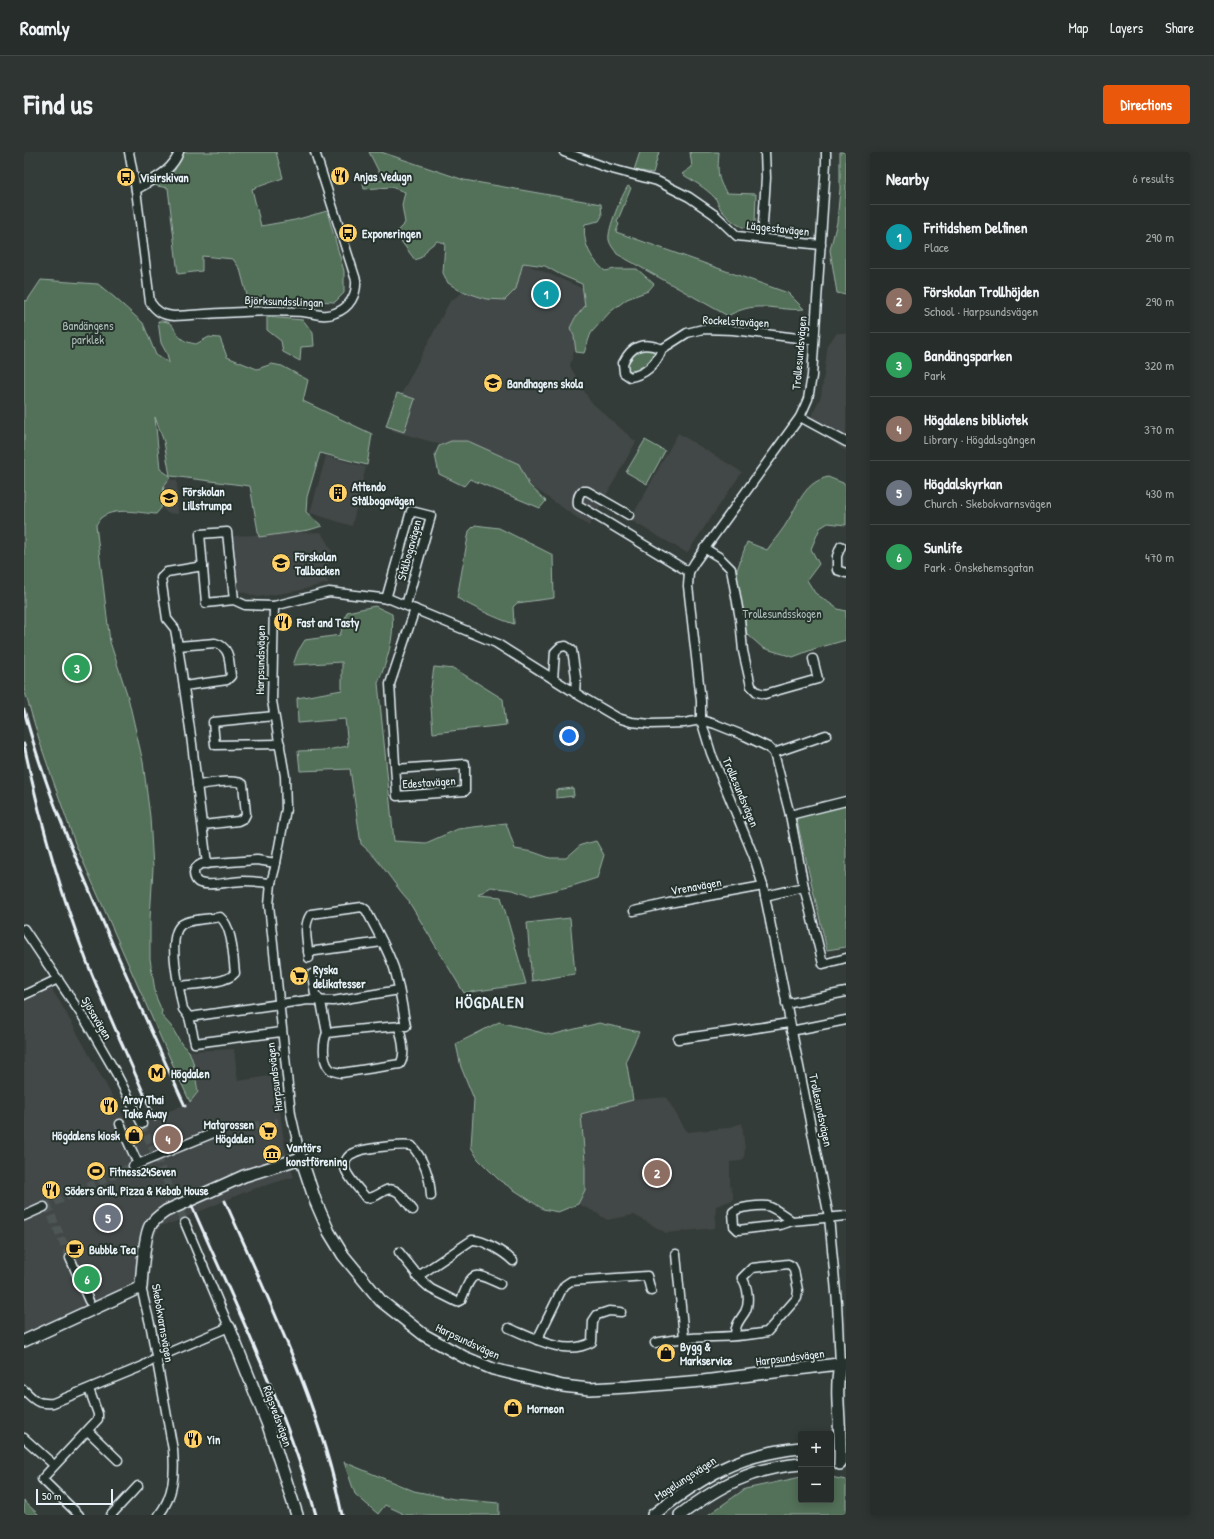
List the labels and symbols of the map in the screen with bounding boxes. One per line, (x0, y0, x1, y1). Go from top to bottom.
restaurant icon: Anjas Vedugn (329, 165, 351, 187)
bus stop icon: Visirskivan (115, 166, 137, 188)
place label: Anjas Vedugn (354, 168, 413, 186)
place label: Visirskivan (140, 169, 189, 186)
street label: Läggestavägen (746, 216, 810, 240)
bus stop icon: Exponeringen (337, 222, 359, 244)
place label: Exponeringen (362, 225, 422, 243)
pin: 1 (533, 279, 559, 309)
street label: Björksundsslingan (244, 291, 324, 311)
street label: Rockelstavägen (702, 311, 770, 331)
street label: Trollesundsvägen (787, 315, 811, 391)
park label: Bandängens parklek (62, 317, 114, 348)
school or university icon: Bandhagens skola (482, 372, 504, 394)
place label: Bandhagens skola (507, 375, 583, 393)
place label: Attendo Stålbogavägen (352, 478, 415, 510)
building icon: Attendo Stålbogavägen (327, 482, 349, 504)
place label: Förskolan Lillstrumpa (182, 483, 232, 515)
school or university icon: Förskolan Lillstrumpa (158, 487, 180, 509)
street label: Stålbogavägen (393, 518, 425, 582)
place label: Förskolan Tallbacken (294, 548, 341, 579)
school or university icon: Förskolan Tallbacken (270, 552, 292, 574)
park label: Trollesundsskogen (742, 605, 822, 622)
restaurant icon: Fast and Tasty (272, 611, 294, 633)
place label: Fast and Tasty (296, 614, 359, 632)
street label: Harpsundsvägen (251, 625, 269, 695)
pin: 3 (64, 653, 90, 683)
your location (559, 726, 579, 746)
street label: Trollesundsvägen (719, 755, 763, 829)
street label: Edestavägen (402, 772, 456, 792)
street label: Vrenavägen (669, 873, 723, 899)
place label: Ryska delikatesser (313, 961, 366, 992)
supermarket icon: Ryska delikatesser (288, 965, 310, 987)
district label: HÖGDALEN (455, 991, 525, 1013)
street label: Sjösavägen (77, 993, 117, 1043)
street label: Harpsundsvägen (261, 1042, 287, 1112)
metro station icon: Högdalen (146, 1062, 168, 1084)
place label: Högdalen (171, 1065, 210, 1083)
street label: Trollesundsvägen (805, 1072, 837, 1148)
place label: Aroy Thai Take Away (122, 1091, 167, 1123)
restaurant icon: Aroy Thai Take Away (98, 1095, 120, 1117)
place label: Matgrossen Högdalen (204, 1116, 255, 1148)
supermarket icon: Matgrossen Högdalen (257, 1120, 279, 1142)
shop icon: Högdalens kiosk (123, 1124, 145, 1146)
pin: 4 (155, 1124, 181, 1154)
place label: Högdalens kiosk (52, 1127, 120, 1145)
place label: Vantörs konstförening (286, 1139, 348, 1171)
museum icon: Vantörs konstförening (261, 1143, 283, 1165)
pin: 2 (644, 1158, 670, 1188)
sports icon: Fitness24Seven (85, 1160, 107, 1182)
place label: Fitness24Seven (109, 1163, 177, 1180)
restaurant icon: Söders Grill, Pizza & Kebab House (40, 1179, 62, 1201)
place label: Söders Grill, Pizza & Kebab House (65, 1182, 209, 1199)
pin: 5 (95, 1203, 121, 1233)
cafe icon: Bubble Tea (64, 1238, 86, 1260)
place label: Bubble Tea (89, 1241, 136, 1258)
pin: 6 (74, 1264, 100, 1294)
street label: Skebokvarnsvägen (148, 1283, 178, 1363)
street label: Harpsundsvägen (433, 1319, 503, 1363)
place label: Bygg & Markservice (680, 1338, 733, 1369)
shop icon: Bygg & Markservice (655, 1342, 677, 1364)
street label: Harpsundsvägen (755, 1344, 825, 1370)
street label: Rågsvedsvägen (259, 1383, 297, 1449)
shop icon: Morneon (502, 1397, 524, 1419)
place label: Morneon (527, 1400, 565, 1417)
restaurant icon: Yin (182, 1428, 204, 1450)
place label: Yin (206, 1431, 221, 1448)
street label: Magelungsvägen (651, 1452, 719, 1504)
scale bar (36, 1487, 113, 1506)

